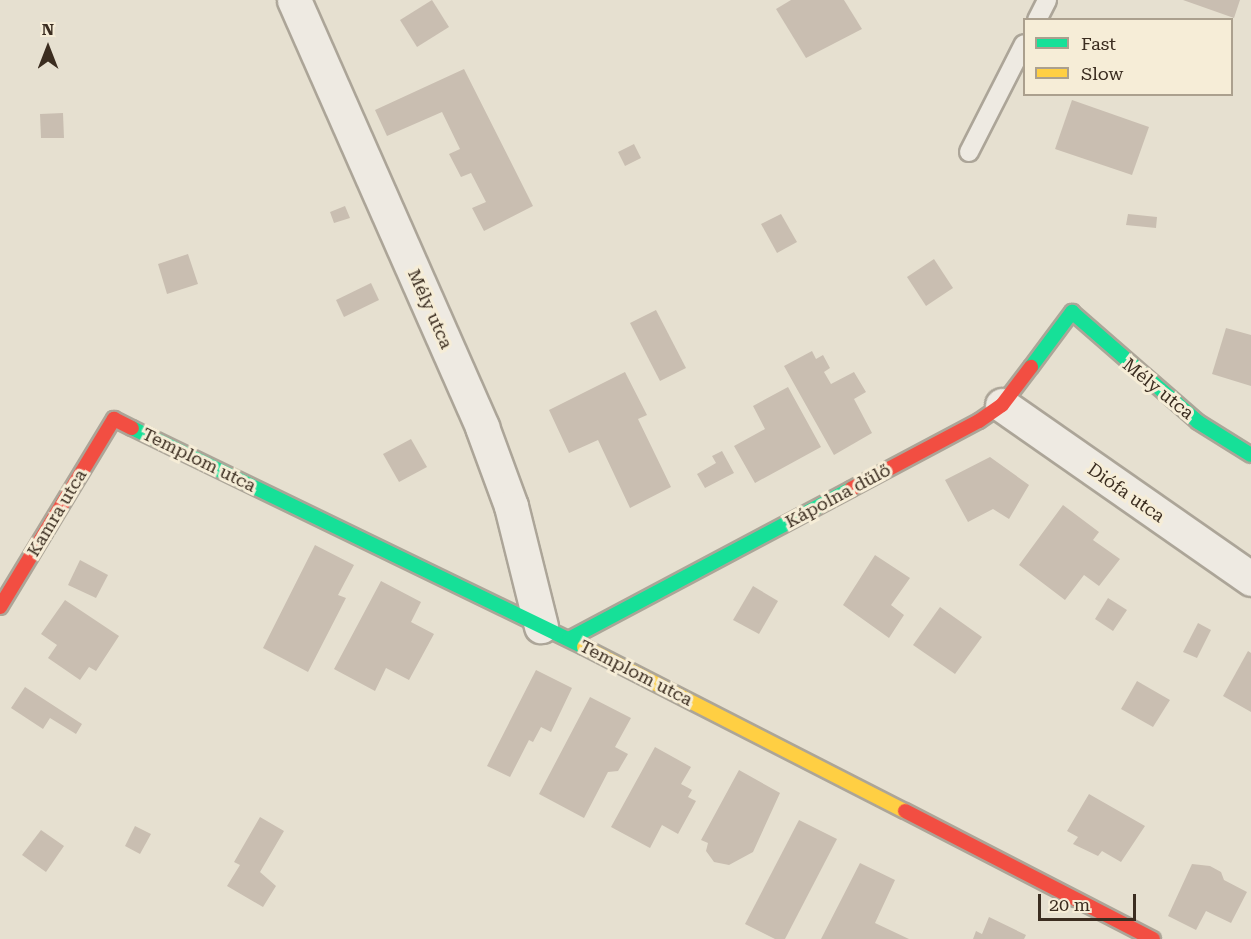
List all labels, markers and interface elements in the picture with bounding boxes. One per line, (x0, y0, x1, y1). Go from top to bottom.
north arrow (18, 18, 78, 78)
legend (1023, 18, 1233, 96)
text: N (42, 20, 54, 39)
text: Fast (1081, 33, 1116, 54)
text: Slow (1081, 63, 1123, 84)
street label: Mély utca (403, 266, 457, 352)
street label: Mély utca (1118, 354, 1198, 424)
street label: Templom utca (138, 423, 260, 497)
street label: Kápolna dűlő (782, 459, 894, 533)
street label: Diófa utca (1083, 459, 1169, 527)
street label: Kamra utca (22, 465, 92, 561)
street label: Templom utca (576, 635, 696, 711)
scale bar (1041, 882, 1138, 920)
text: 20 m (1049, 894, 1090, 915)

